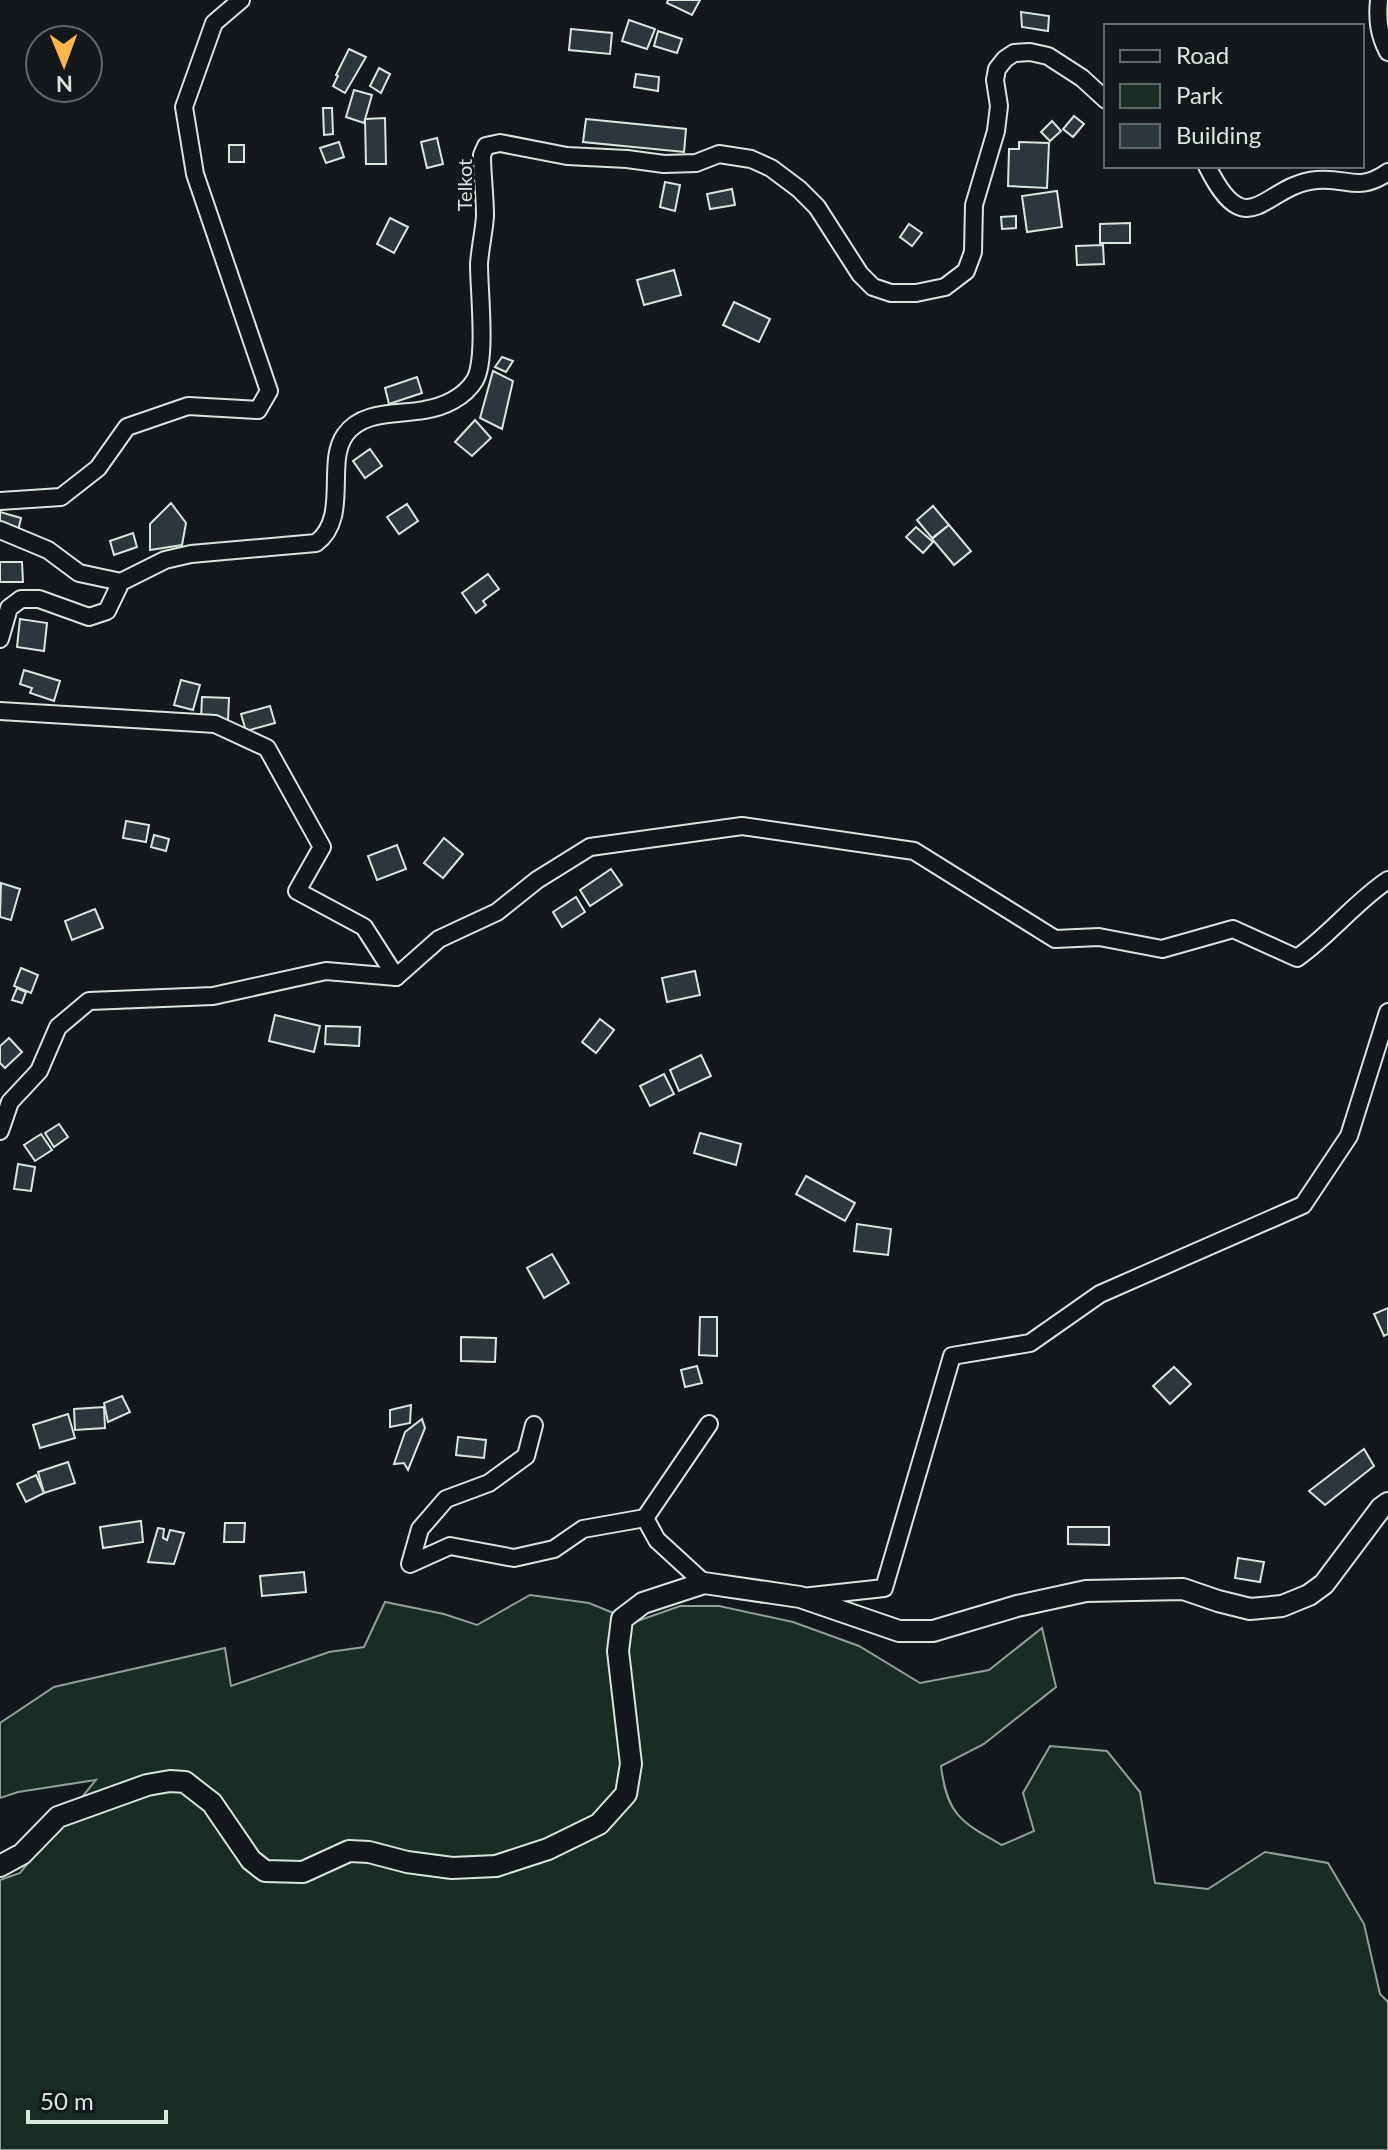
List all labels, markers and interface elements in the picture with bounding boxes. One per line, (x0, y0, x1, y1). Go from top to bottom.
north arrow (24, 24, 104, 104)
legend (1104, 24, 1364, 168)
text: Road (1176, 40, 1229, 69)
text: N (56, 71, 73, 98)
text: Park (1176, 80, 1224, 109)
text: Building (1176, 120, 1261, 149)
street label: Telkot (452, 159, 476, 211)
scale bar (28, 2074, 166, 2124)
text: 50 m (40, 2086, 94, 2115)

